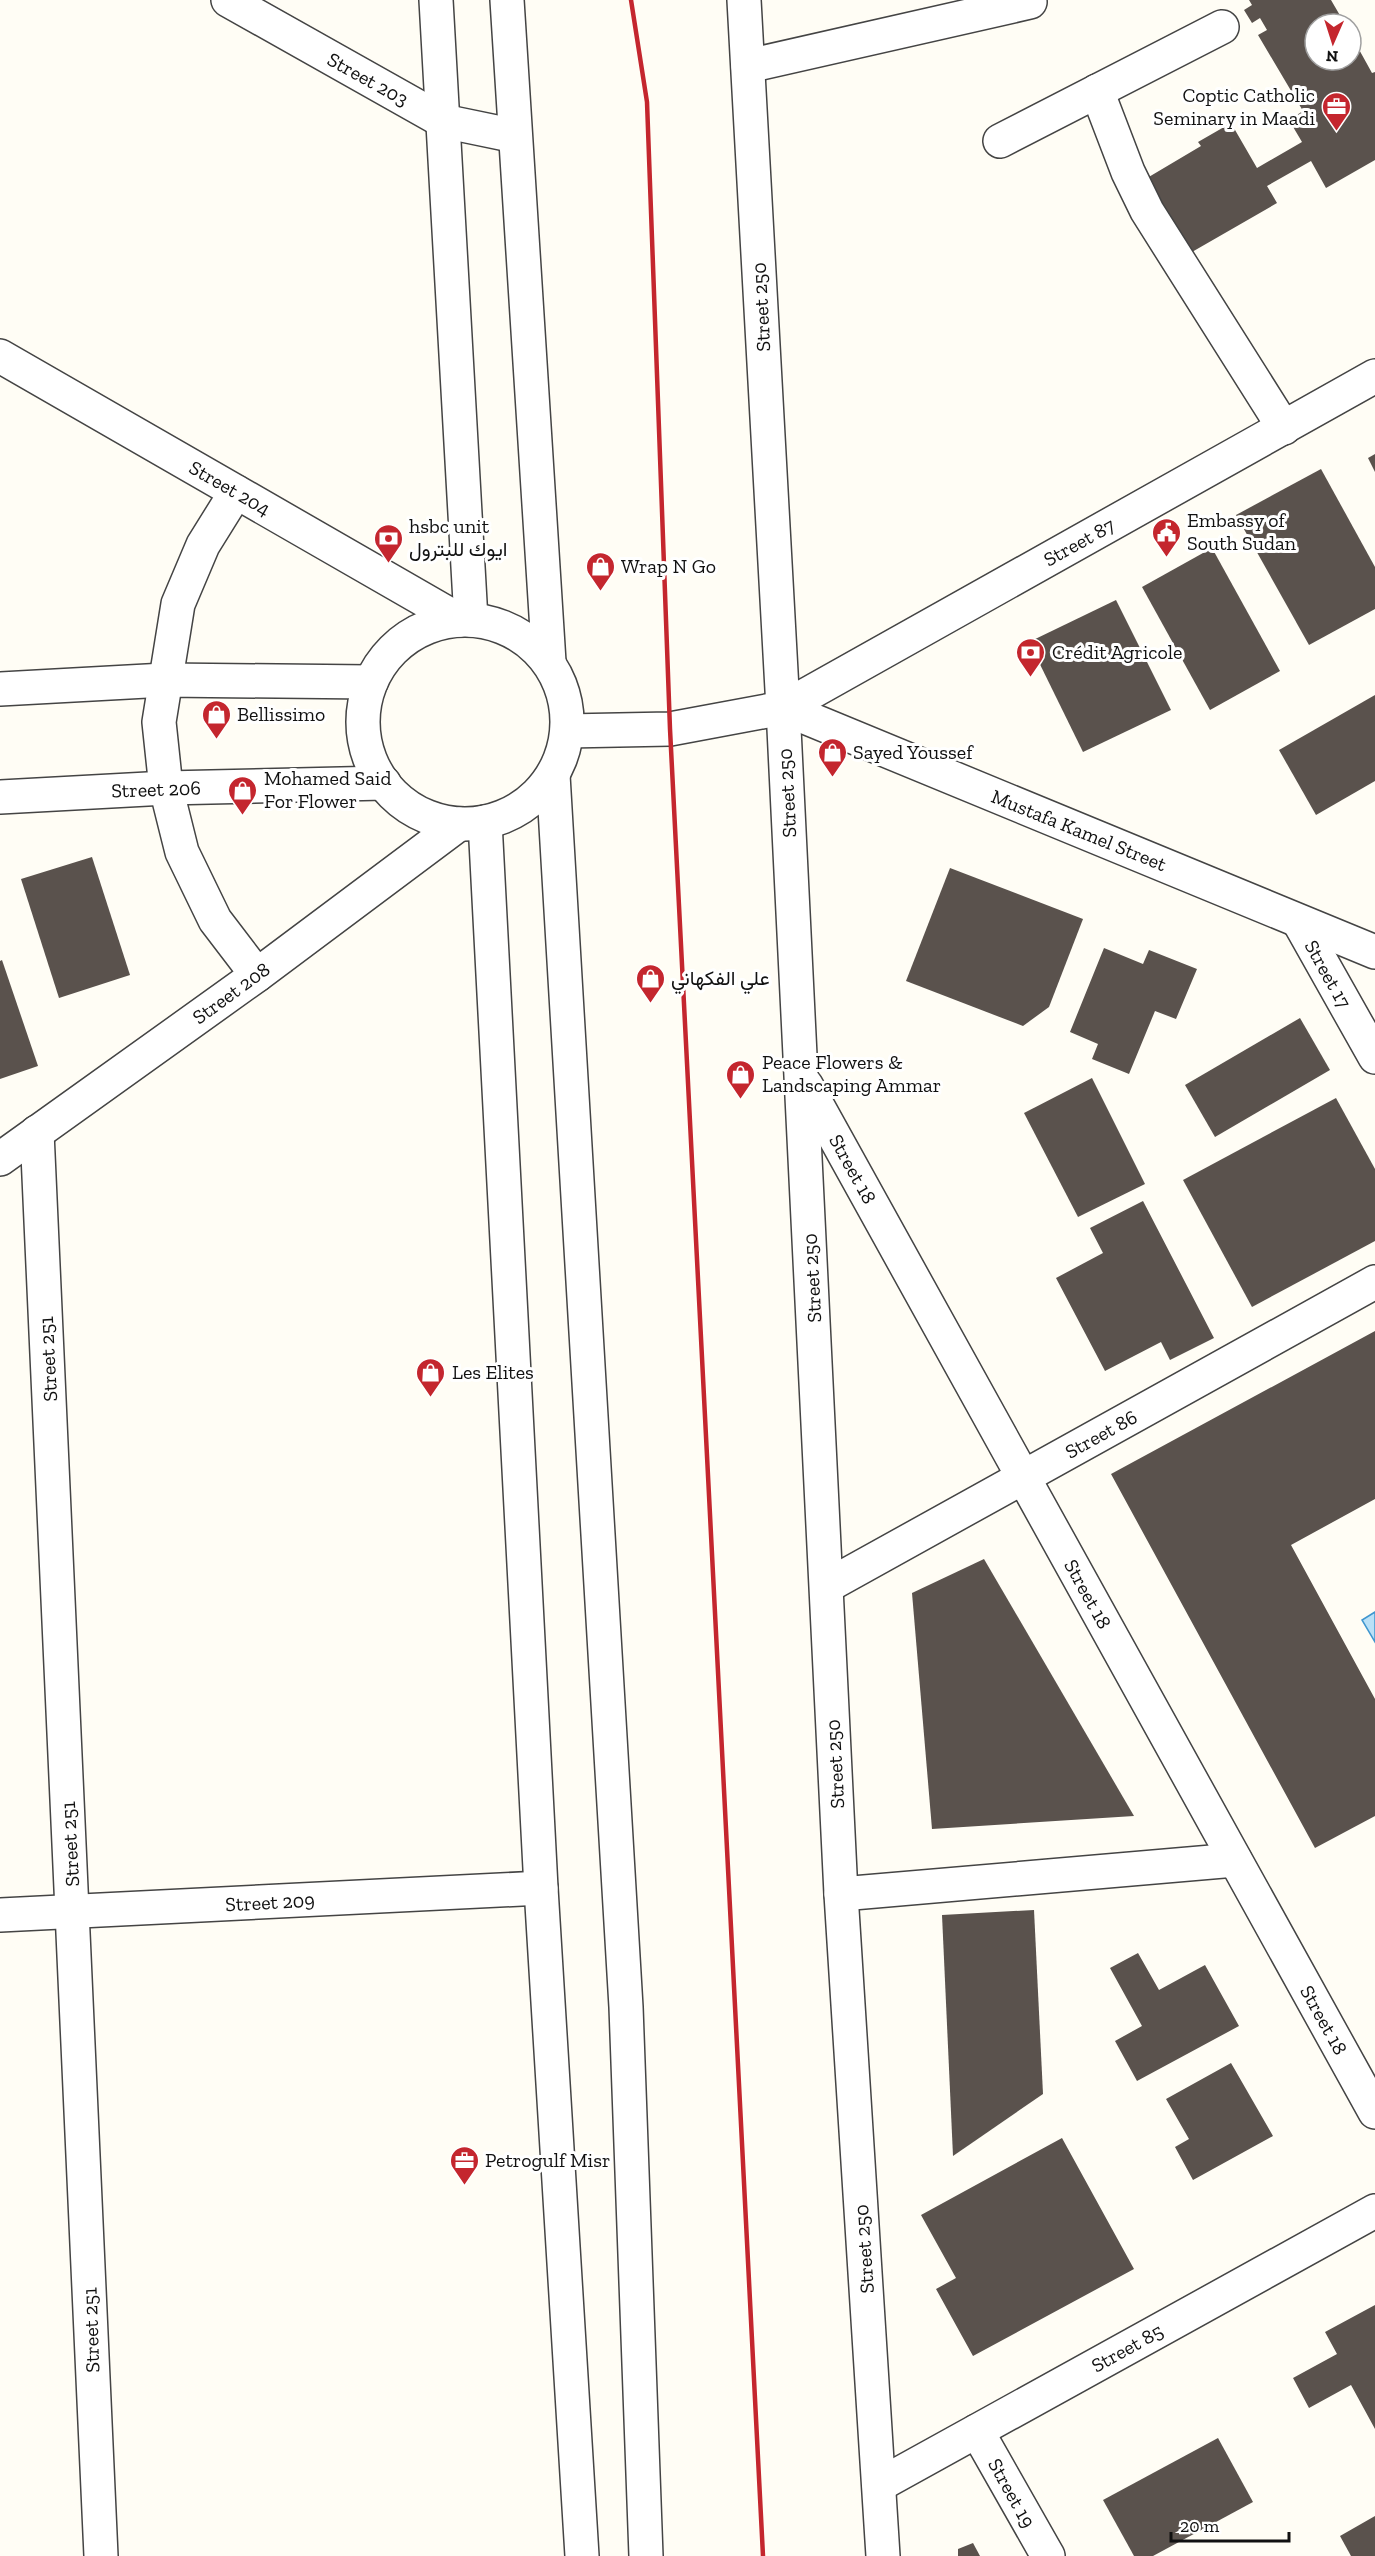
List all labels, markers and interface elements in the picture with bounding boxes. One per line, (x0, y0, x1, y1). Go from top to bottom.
north arrow (1303, 12, 1363, 72)
street label: Street 203 (323, 47, 413, 111)
text: N (1326, 47, 1339, 66)
place label: Coptic Catholic Seminary in Maadi (1153, 83, 1315, 130)
office icon: Coptic Catholic Seminary in Maadi (1320, 90, 1352, 132)
street label: Street 250 (747, 262, 775, 352)
street label: Street 204 (185, 455, 275, 521)
place label: Embassy of South Sudan (1187, 508, 1297, 555)
street label: Street 87 (1039, 512, 1119, 571)
place label: hsbc unit ايوك للبترول (409, 514, 507, 562)
public building icon: Embassy of South Sudan (1150, 516, 1182, 558)
bank icon: hsbc unit ايوك للبترول (372, 522, 404, 564)
shop icon: Wrap N Go (584, 550, 616, 592)
place label: Wrap N Go (621, 554, 716, 578)
bank icon: Crédit Agricole (1015, 636, 1047, 678)
place label: Crédit Agricole (1052, 640, 1183, 664)
shop icon: Bellissimo (200, 698, 232, 740)
place label: Bellissimo (237, 702, 325, 726)
shop icon: Sayed Youssef (816, 736, 848, 778)
place label: Sayed Youssef (853, 740, 974, 764)
street label: Street 250 (773, 748, 801, 838)
place label: Mohamed Said For Flower (264, 766, 391, 813)
shop icon: Mohamed Said For Flower (227, 774, 259, 816)
street label: Street 206 (111, 775, 201, 803)
street label: Mustafa Kamel Street (988, 784, 1171, 876)
street label: Street 17 (1300, 936, 1357, 1013)
street label: Street 208 (188, 957, 274, 1029)
shop icon: علي الفكهاني (634, 962, 666, 1004)
place label: علي الفكهاني (671, 966, 770, 995)
place label: Peace Flowers & Landscaping Ammar (762, 1050, 941, 1097)
shop icon: Peace Flowers & Landscaping Ammar (725, 1058, 757, 1100)
street label: Street 18 (824, 1130, 882, 1208)
street label: Street 250 (798, 1233, 826, 1323)
street label: Street 251 (34, 1315, 62, 1402)
shop icon: Les Elites (415, 1356, 447, 1398)
place label: Les Elites (452, 1360, 534, 1384)
street label: Street 86 (1061, 1404, 1141, 1464)
street label: Street 18 (1059, 1555, 1117, 1633)
street label: Street 250 (821, 1719, 849, 1809)
street label: Street 251 (56, 1800, 84, 1887)
street label: Street 209 (225, 1888, 315, 1916)
street label: Street 18 (1295, 1981, 1353, 2059)
office icon: Petrogulf Misr (448, 2144, 480, 2186)
place label: Petrogulf Misr (485, 2148, 610, 2172)
street label: Street 250 (849, 2204, 879, 2294)
street label: Street 251 (78, 2287, 104, 2373)
street label: Street 85 (1087, 2319, 1167, 2377)
street label: Street 19 (983, 2454, 1041, 2532)
scale bar (1171, 2505, 1290, 2543)
text: 20 m (1180, 2515, 1220, 2537)

